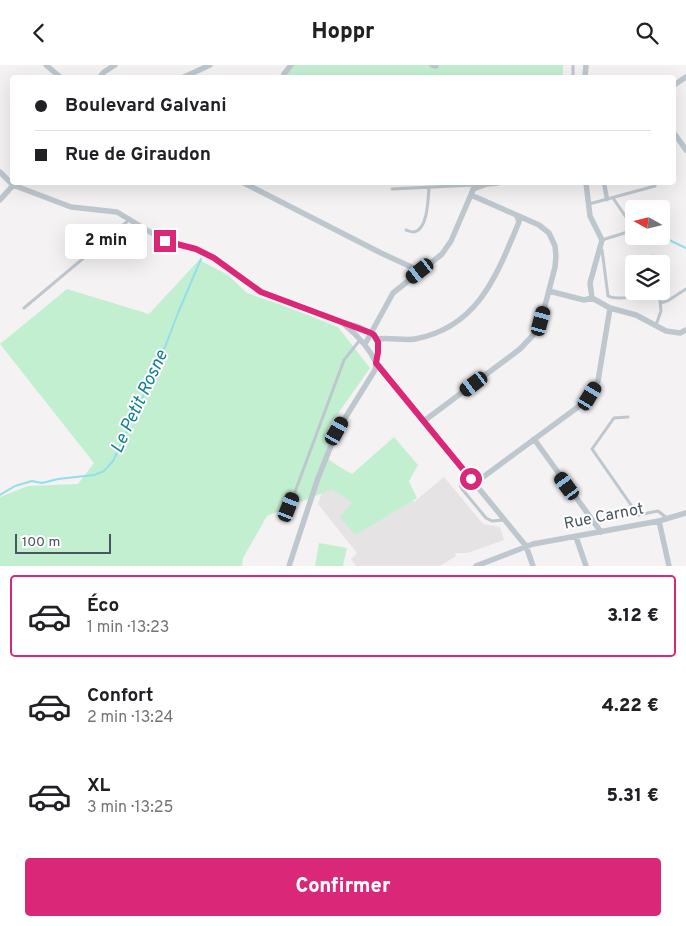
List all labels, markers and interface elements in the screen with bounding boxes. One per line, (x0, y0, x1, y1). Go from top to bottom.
icon: back (25, 19, 53, 47)
text: Hoppr (312, 19, 374, 46)
icon: search (633, 19, 661, 47)
text: Boulevard Galvani (65, 94, 227, 118)
text: Rue de Giraudon (65, 143, 211, 167)
north arrow (625, 200, 670, 245)
map controls (625, 200, 670, 300)
callout: 2 min (65, 223, 148, 259)
route end (154, 230, 176, 252)
text: 2 min (85, 231, 127, 251)
button: layers (625, 255, 670, 300)
car (403, 256, 436, 286)
car (529, 305, 552, 337)
water label: Le Petit Rosne (106, 346, 174, 457)
car (457, 369, 490, 399)
car (575, 379, 604, 413)
car (323, 414, 350, 448)
route start (460, 468, 482, 490)
car (552, 469, 581, 503)
car (276, 490, 301, 524)
street label: Rue Carnot (562, 499, 646, 535)
scale bar (15, 531, 111, 554)
text: 100 m (22, 534, 60, 551)
icon: car (27, 594, 72, 639)
text: Éco (87, 594, 119, 618)
text: 3.12 € (607, 604, 659, 628)
text: 1 min · 13:23 (87, 618, 170, 638)
icon: car (27, 684, 72, 729)
text: Confort (87, 684, 153, 708)
text: 4.22 € (602, 694, 659, 718)
text: 2 min · 13:24 (87, 708, 173, 728)
icon: car (27, 774, 72, 819)
text: XL (87, 774, 110, 798)
text: 5.31 € (607, 784, 659, 808)
text: 3 min · 13:25 (87, 798, 173, 818)
button: Confirmer (25, 858, 661, 916)

